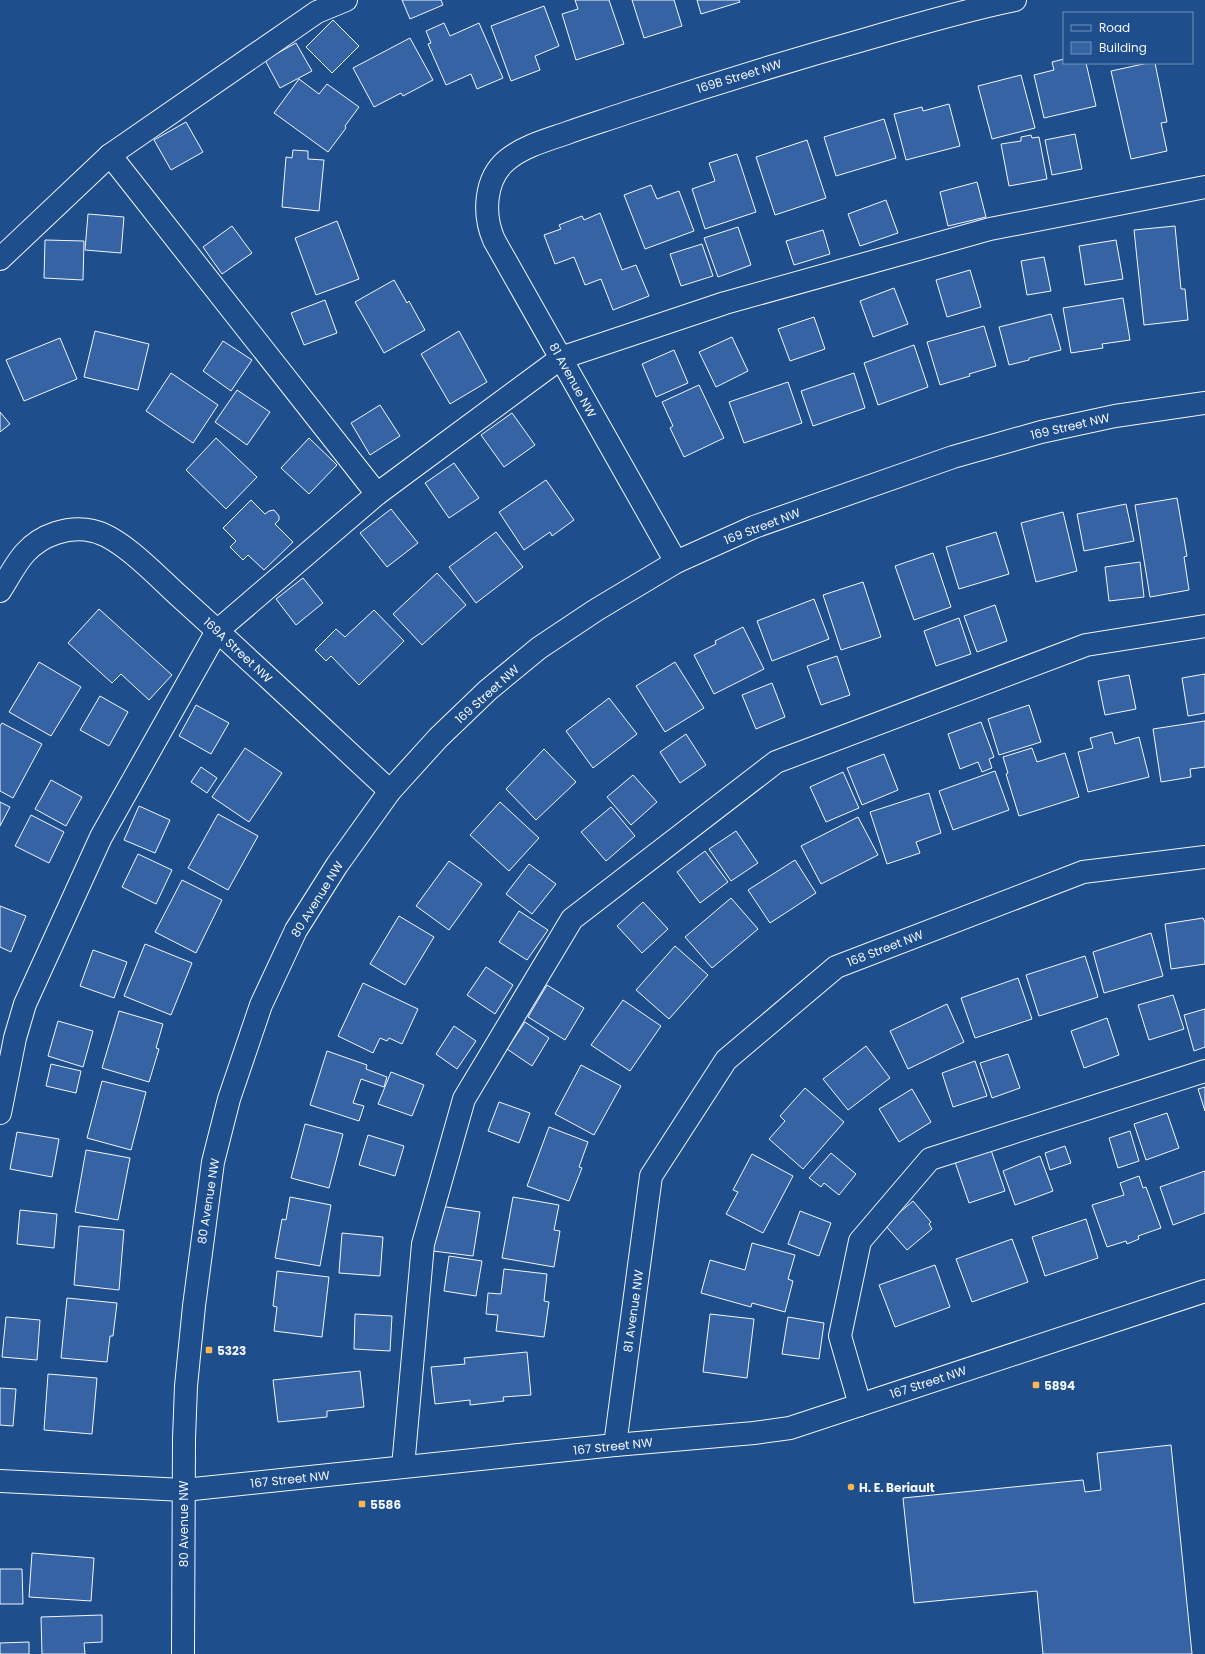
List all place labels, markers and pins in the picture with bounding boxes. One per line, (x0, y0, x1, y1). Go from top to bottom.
place label: 5323 (217, 1342, 246, 1359)
marker: 5323 (204, 1345, 214, 1355)
place label: 5894 (1044, 1377, 1075, 1394)
marker: 5894 (1031, 1380, 1041, 1390)
place label: H. E. Beriault (859, 1479, 935, 1496)
marker: H. E. Beriault (846, 1482, 856, 1492)
place label: 5586 (370, 1496, 401, 1513)
marker: 5586 (357, 1499, 367, 1509)

